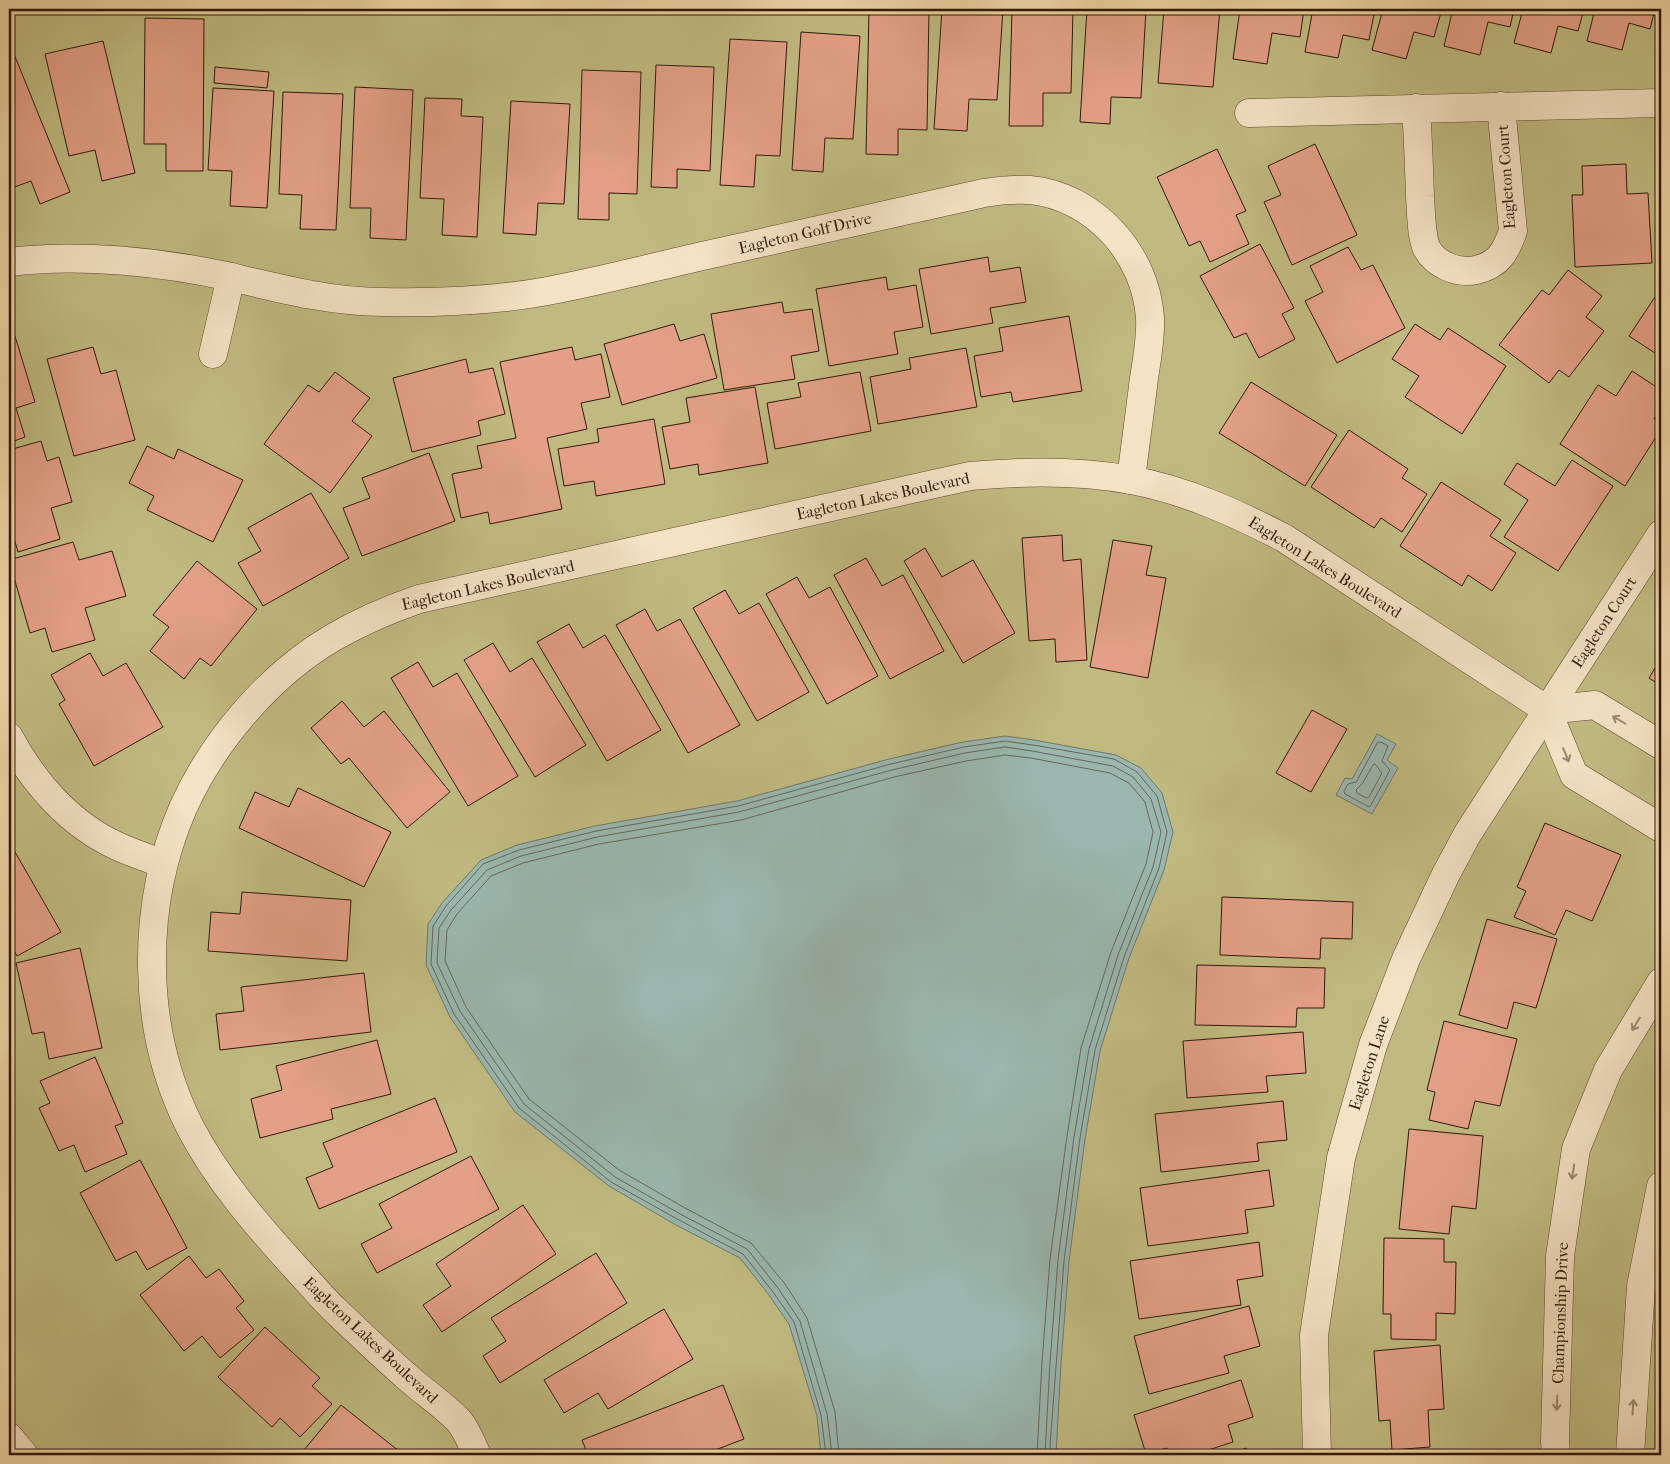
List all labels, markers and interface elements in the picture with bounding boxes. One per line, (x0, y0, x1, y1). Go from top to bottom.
street label: Eagleton Court (1493, 124, 1519, 230)
street label: Eagleton Golf Drive (737, 208, 873, 258)
street label: Eagleton Lakes Boulevard (795, 468, 972, 524)
street label: Eagleton Lakes Boulevard (1245, 512, 1405, 622)
street label: Eagleton Lakes Boulevard (400, 556, 577, 614)
street label: Eagleton Court (1568, 573, 1641, 671)
one-way arrow (1613, 714, 1627, 724)
one-way arrow (1562, 747, 1571, 762)
street label: Eagleton Lane (1345, 1013, 1393, 1113)
one-way arrow (1631, 1016, 1641, 1031)
one-way arrow (1567, 1164, 1577, 1180)
street label: Championship Drive (1548, 1242, 1572, 1384)
street label: Eagleton Lakes Boulevard (300, 1273, 442, 1407)
one-way arrow (1552, 1395, 1561, 1411)
one-way arrow (1628, 1399, 1638, 1415)

